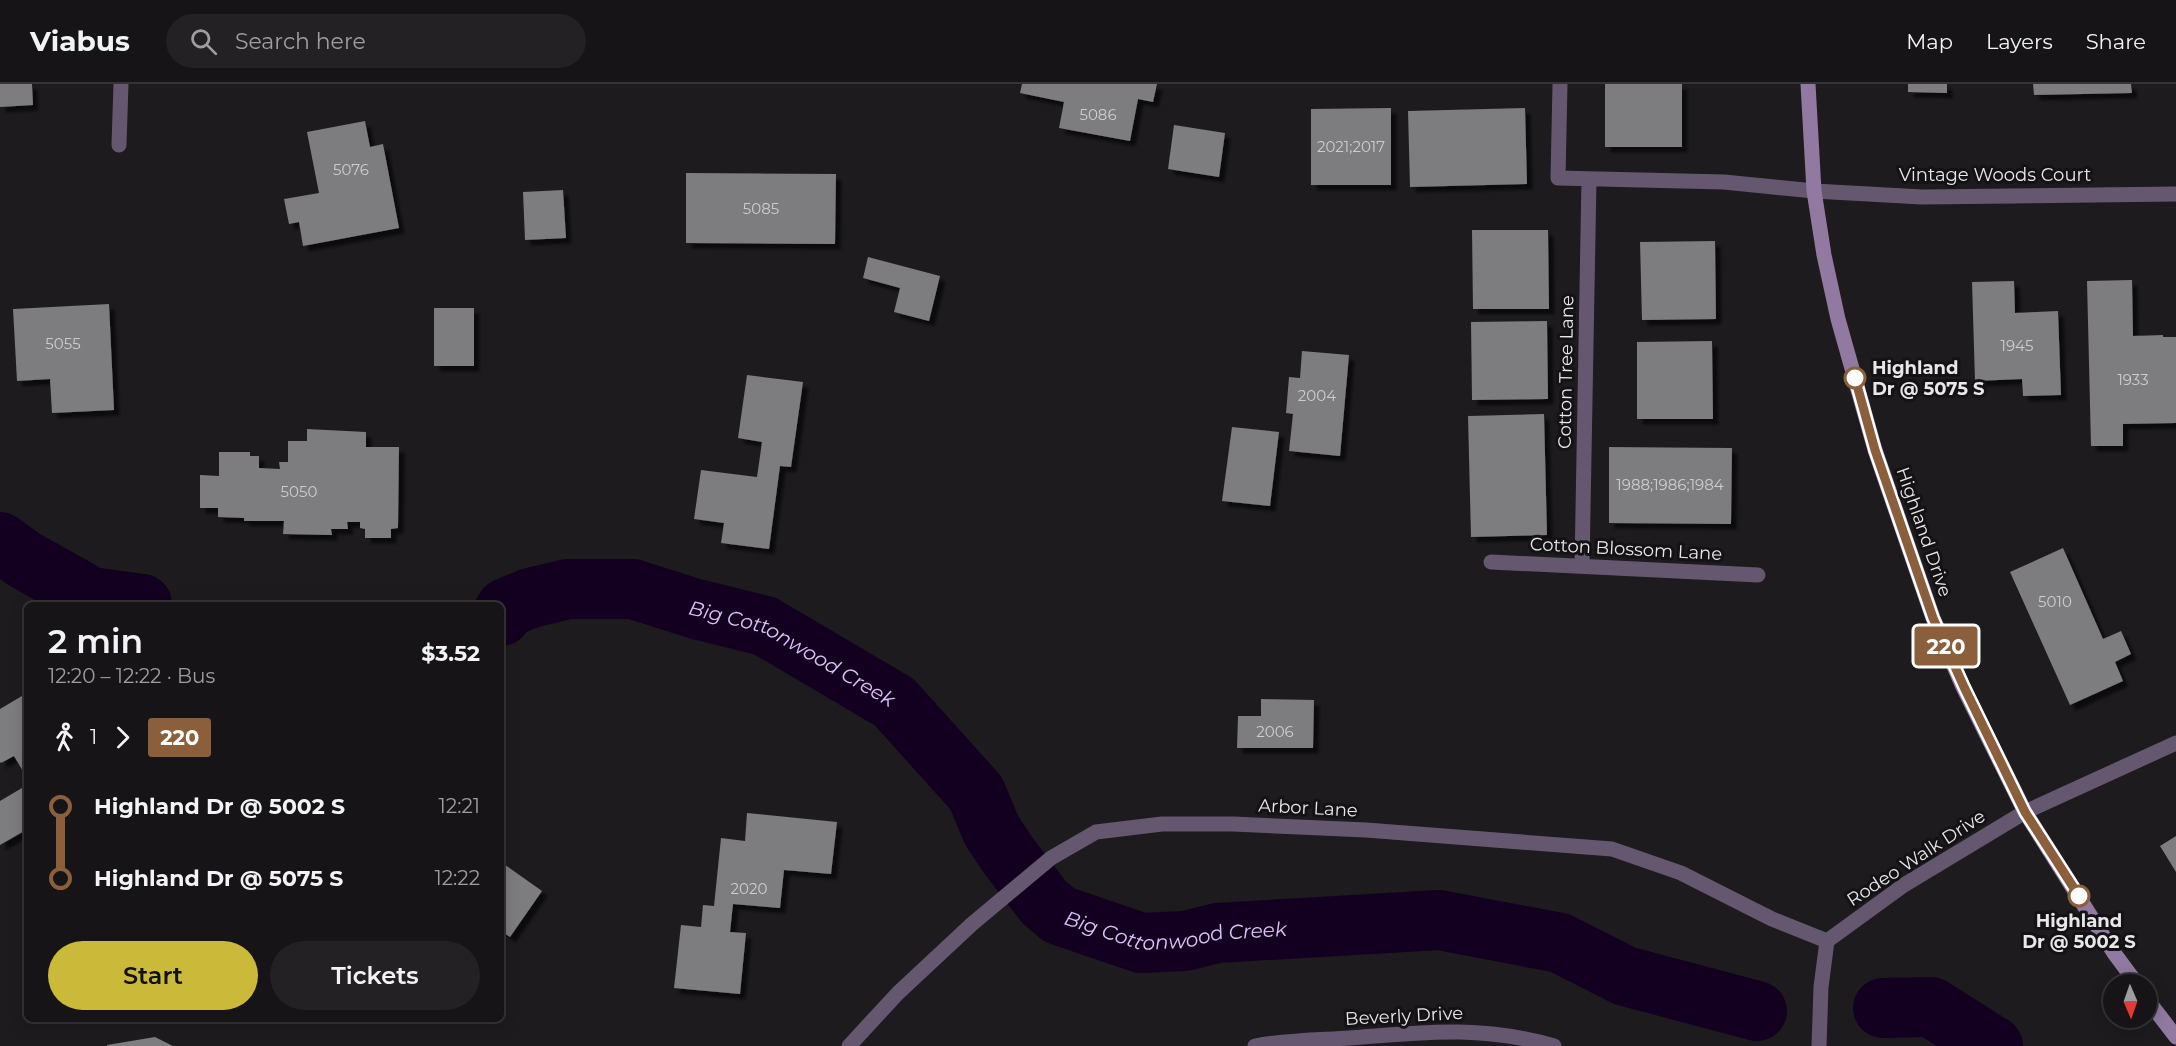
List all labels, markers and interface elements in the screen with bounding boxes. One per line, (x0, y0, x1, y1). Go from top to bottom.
search box (166, 14, 586, 68)
text: Viabus (30, 24, 130, 58)
icon: search (187, 25, 220, 58)
text: Search here (235, 28, 366, 55)
text: Map (1906, 29, 1953, 54)
text: Layers (1986, 29, 2053, 54)
text: Share (2086, 29, 2146, 54)
house number: 5086 (1079, 105, 1117, 124)
house number: 2021;2017 (1317, 137, 1385, 156)
house number: 5076 (333, 160, 369, 179)
street label: Vintage Woods Court (1899, 164, 2091, 186)
house number: 5085 (743, 199, 779, 218)
street label: Cotton Tree Lane (1554, 295, 1578, 449)
house number: 5055 (45, 334, 81, 353)
house number: 1945 (2001, 336, 2033, 355)
place label: Highland Dr @ 5075 S (1872, 357, 1984, 400)
marker: Highland Dr @ 5075 S (1844, 367, 1866, 389)
house number: 1933 (2117, 370, 2149, 389)
house number: 2004 (1298, 386, 1336, 405)
street label: Highland Drive (1892, 464, 1957, 600)
house number: 1988;1986;1984 (1616, 475, 1724, 494)
house number: 5050 (281, 482, 317, 501)
street label: Cotton Blossom Lane (1529, 533, 1723, 565)
house number: 5010 (2038, 592, 2072, 611)
water label: Big Cottonwood Creek (686, 596, 900, 712)
text: 2 min (48, 621, 143, 661)
line badge: 220 (1912, 626, 1980, 666)
text: 220 (1926, 634, 1966, 659)
text: $3.52 (421, 640, 480, 667)
text: 12:20 – 12:22 · Bus (48, 664, 215, 688)
icon: walk (48, 721, 81, 754)
icon: forward (106, 721, 139, 754)
house number: 2006 (1256, 722, 1294, 741)
text: 1 (90, 725, 97, 749)
text: 220 (160, 725, 199, 750)
text: Highland Dr @ 5002 S (94, 793, 345, 820)
text: 12:21 (439, 794, 480, 818)
street label: Arbor Lane (1258, 794, 1358, 822)
street label: Rodeo Walk Drive (1843, 805, 1989, 911)
text: Highland Dr @ 5075 S (94, 865, 343, 892)
text: 12:22 (434, 866, 480, 890)
house number: 2020 (731, 879, 767, 898)
marker: Highland Dr @ 5002 S (2068, 885, 2090, 907)
water label: Big Cottonwood Creek (1061, 906, 1288, 955)
place label: Highland Dr @ 5002 S (2022, 910, 2136, 953)
button: Start (48, 941, 258, 1010)
button: Tickets (270, 941, 480, 1010)
north arrow (2103, 974, 2157, 1028)
map controls (2103, 974, 2157, 1028)
street label: Beverly Drive (1344, 1002, 1464, 1030)

